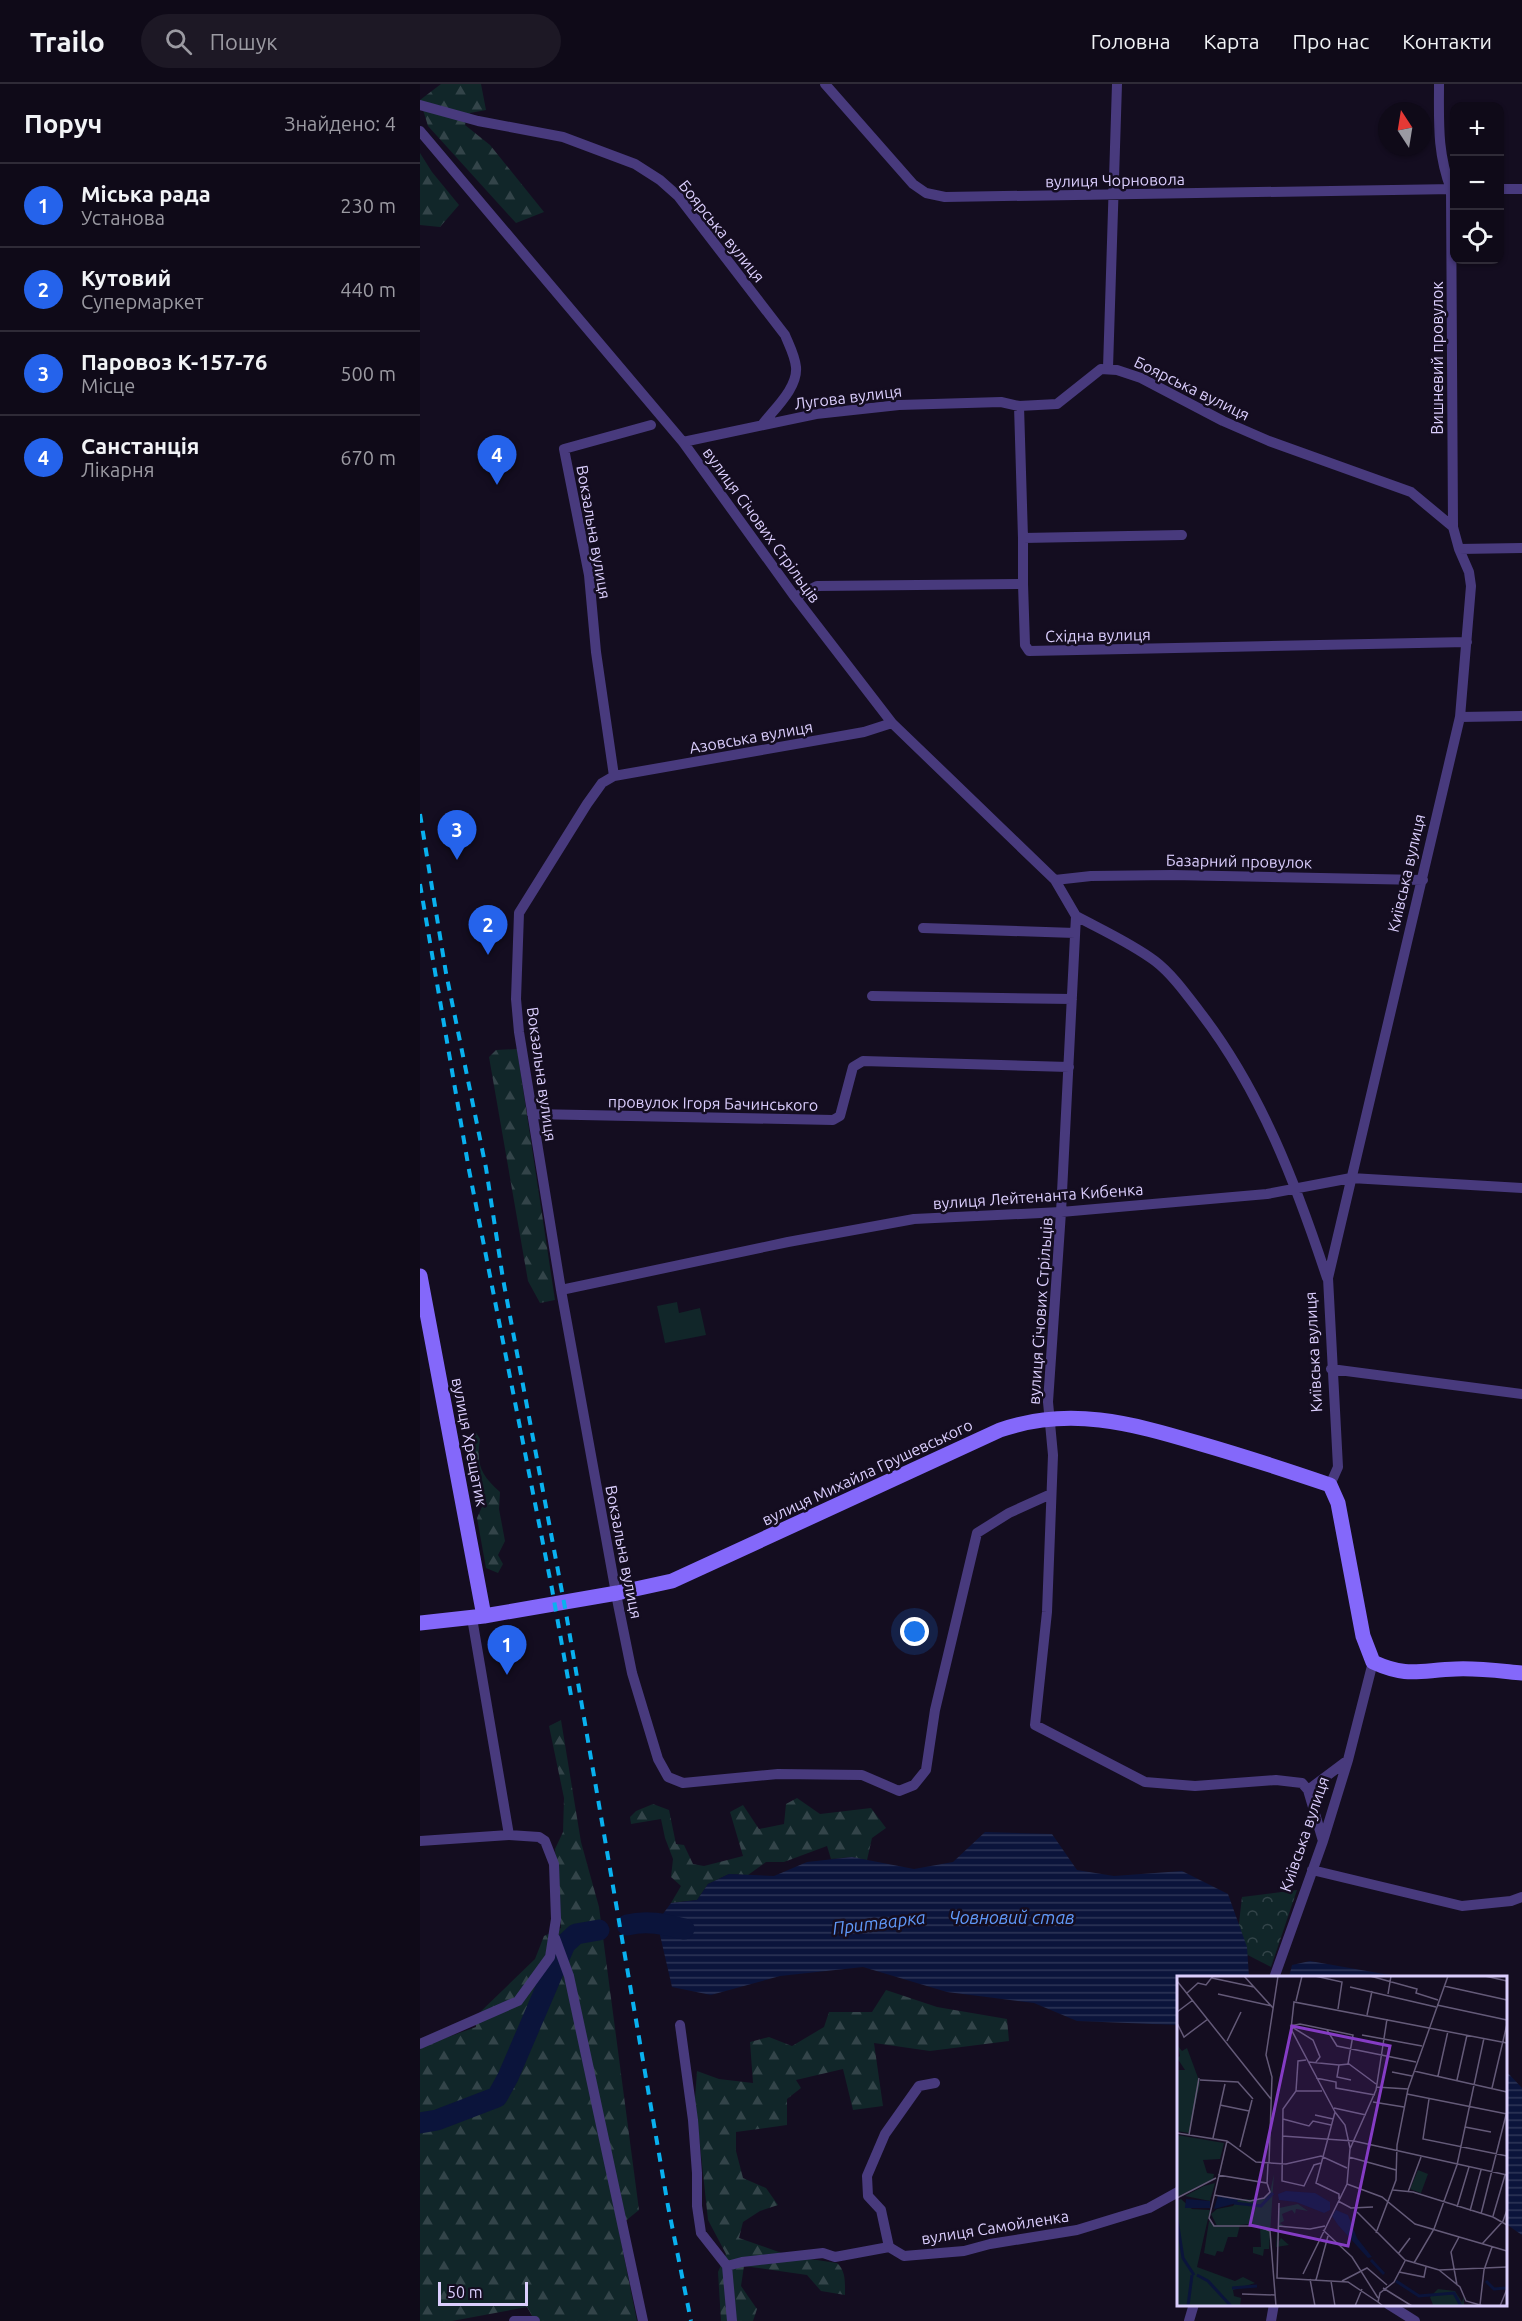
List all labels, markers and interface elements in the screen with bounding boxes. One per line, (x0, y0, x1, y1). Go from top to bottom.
search box (141, 14, 561, 68)
icon: search (162, 25, 195, 58)
text: Trailo (30, 26, 105, 57)
text: Пошук (210, 29, 278, 54)
text: Головна (1091, 29, 1171, 53)
text: Карта (1204, 29, 1259, 53)
text: Про нас (1292, 29, 1369, 53)
text: Контакти (1402, 29, 1492, 53)
north arrow (1378, 102, 1432, 156)
map controls (1450, 102, 1504, 264)
button: + (1450, 102, 1504, 156)
text: Поруч (24, 109, 102, 138)
text: Знайдено: 4 (284, 112, 396, 135)
button: − (1450, 156, 1504, 210)
street label: вулиця Чорновола (1045, 170, 1185, 190)
street label: Боярська вулиця (675, 176, 769, 286)
text: Міська рада (81, 181, 211, 206)
text: 1 (38, 194, 49, 217)
text: 230 m (340, 194, 396, 217)
text: Установа (81, 206, 165, 229)
button: locate (1450, 210, 1504, 264)
text: Кутовий (81, 265, 171, 290)
text: 2 (38, 278, 49, 301)
text: 440 m (340, 278, 396, 301)
street label: Вишневий провулок (1428, 281, 1446, 435)
text: Супермаркет (81, 290, 204, 313)
text: Паровоз К-157-76 (81, 349, 267, 374)
street label: Боярська вулиця (1131, 352, 1253, 424)
text: 3 (38, 362, 49, 385)
text: 500 m (340, 362, 396, 385)
text: Місце (81, 374, 135, 397)
street label: Лугова вулиця (793, 381, 903, 413)
text: Санстанція (81, 433, 199, 458)
pin: 4 (478, 436, 517, 485)
street label: вулиця Січових Стрільців (700, 444, 824, 606)
text: 4 (38, 446, 49, 469)
text: 670 m (340, 446, 396, 469)
text: Лікарня (81, 458, 154, 481)
street label: Вокзальна вулиця (573, 464, 615, 600)
street label: Східна вулиця (1045, 625, 1151, 645)
street label: Азовська вулиця (688, 717, 814, 757)
pin: 3 (438, 810, 477, 860)
street label: Київська вулиця (1384, 812, 1428, 934)
street label: Базарний провулок (1166, 851, 1312, 871)
pin: 2 (468, 906, 508, 955)
street label: Вокзальна вулиця (524, 1006, 560, 1142)
street label: провулок Ігоря Бачинського (608, 1092, 818, 1114)
street label: вулиця Лейтенанта Кибенка (932, 1180, 1144, 1212)
street label: вулиця Січових Стрільців (1024, 1217, 1056, 1405)
street label: Київська вулиця (1301, 1291, 1325, 1413)
street label: вулиця Хрещатик (449, 1376, 491, 1508)
street label: вулиця Михайла Грушевського (759, 1415, 975, 1529)
street label: Вокзальна вулиця (602, 1484, 646, 1620)
your location (900, 1617, 929, 1646)
pin: 1 (488, 1626, 526, 1675)
street label: Київська вулиця (1276, 1774, 1332, 1894)
water label: Притварка (831, 1906, 927, 1938)
water label: Човновий став (949, 1907, 1075, 1927)
inset map (1177, 1976, 1507, 2306)
street label: вулиця Самойленка (920, 2206, 1070, 2248)
scale bar (438, 2279, 528, 2306)
text: 50 m (447, 2283, 483, 2301)

